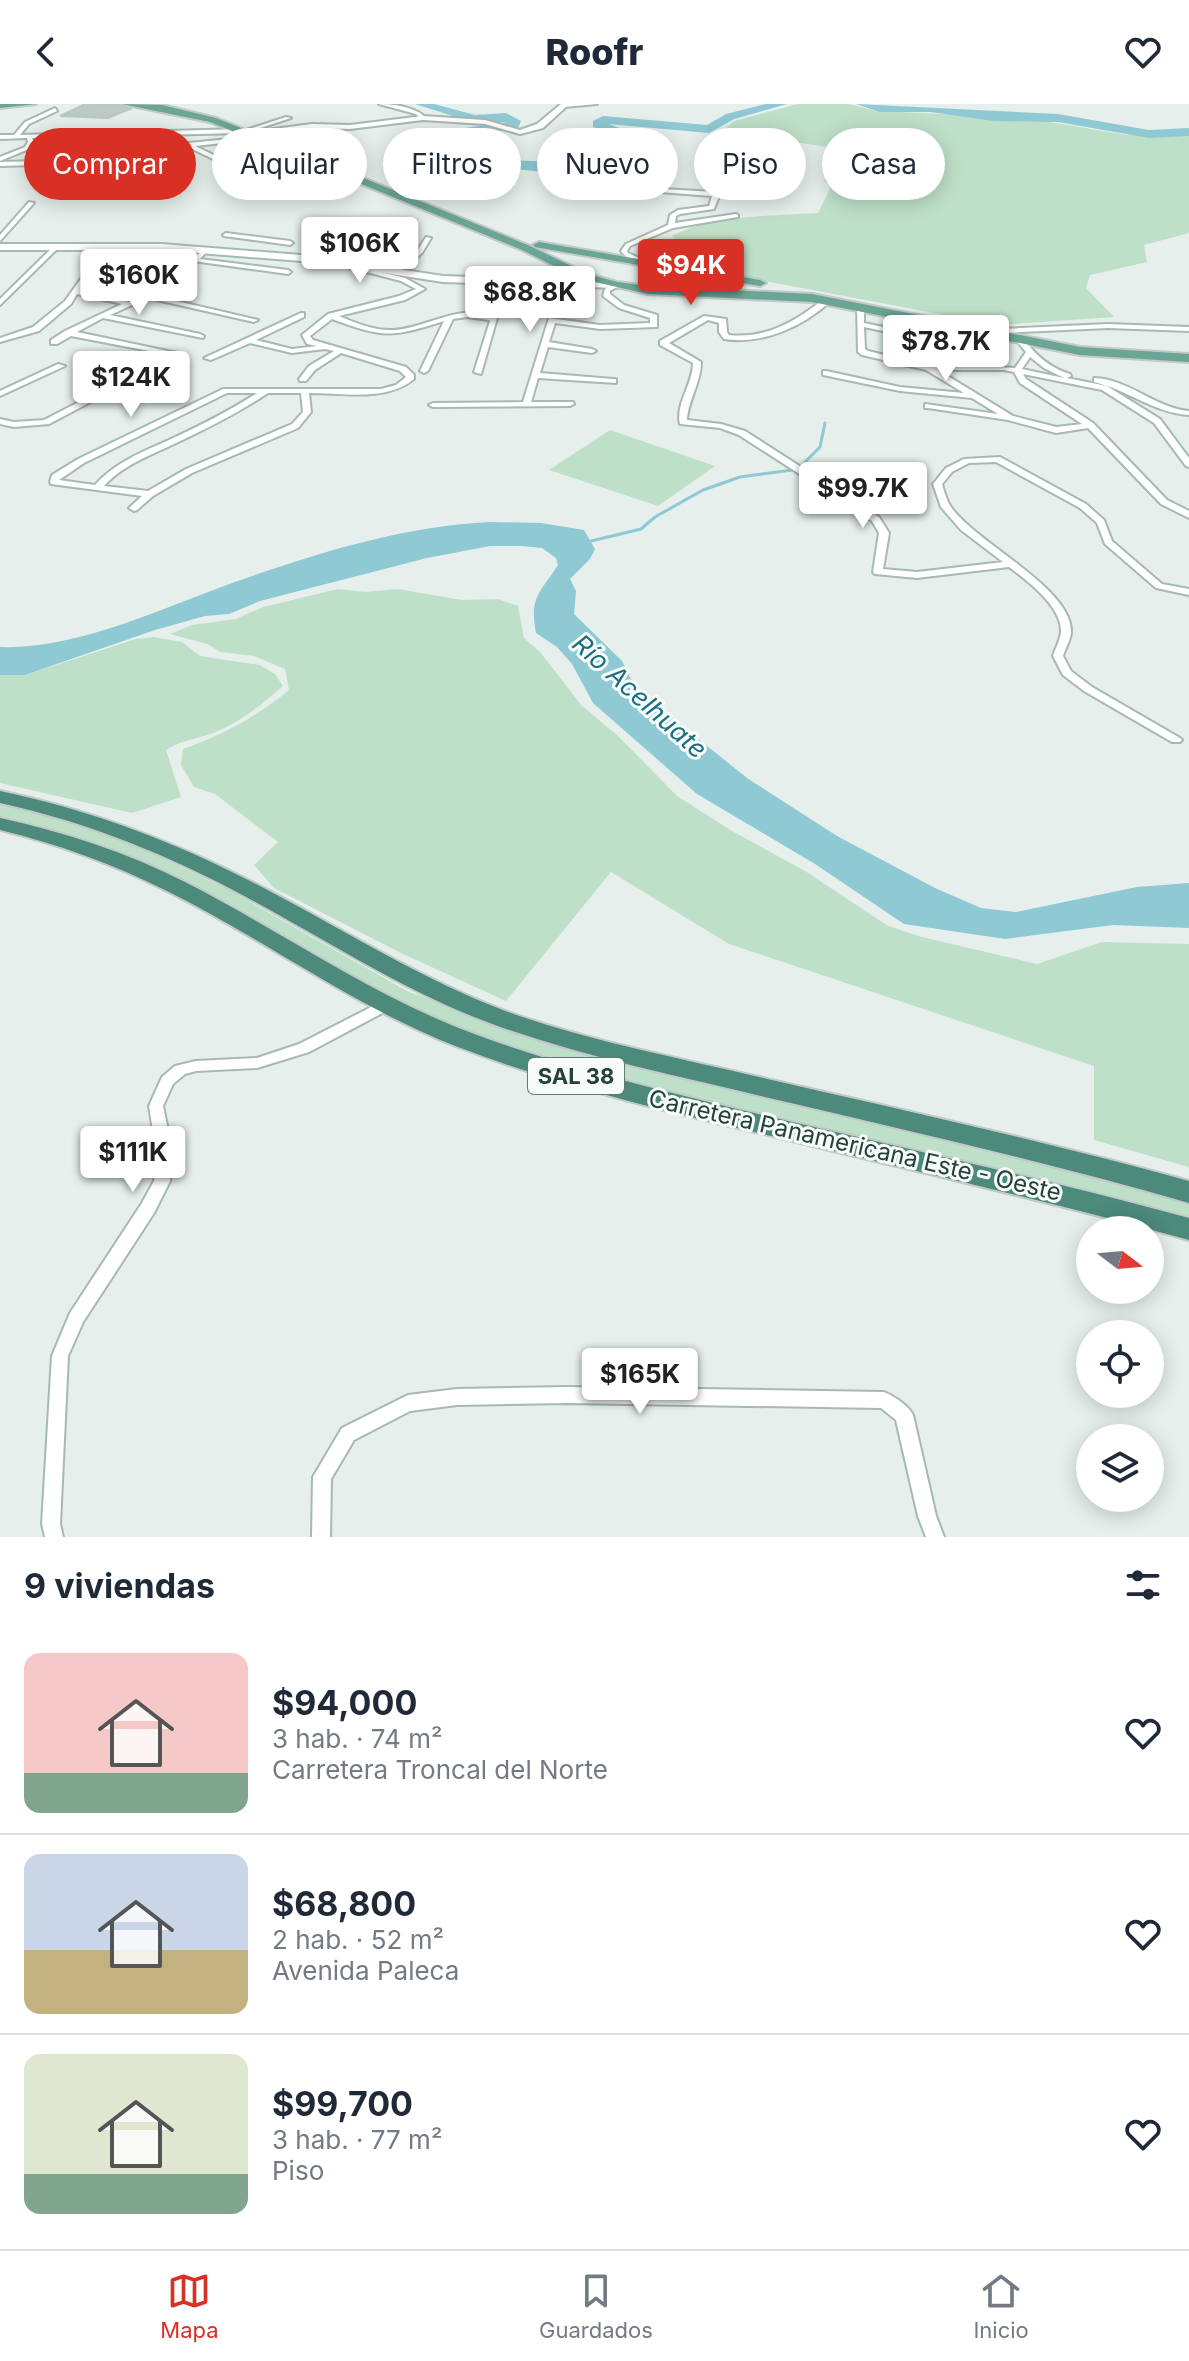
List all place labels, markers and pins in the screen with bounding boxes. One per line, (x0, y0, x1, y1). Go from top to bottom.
pin: $106K (304, 217, 416, 285)
pin: $94K (644, 239, 738, 307)
pin: $160K (83, 249, 195, 317)
pin: $68.8K (465, 266, 595, 334)
pin: $78.7K (881, 315, 1011, 383)
pin: $124K (75, 351, 187, 419)
pin: $99.7K (798, 462, 928, 530)
pin: $111K (77, 1126, 189, 1194)
pin: $165K (584, 1348, 696, 1416)

